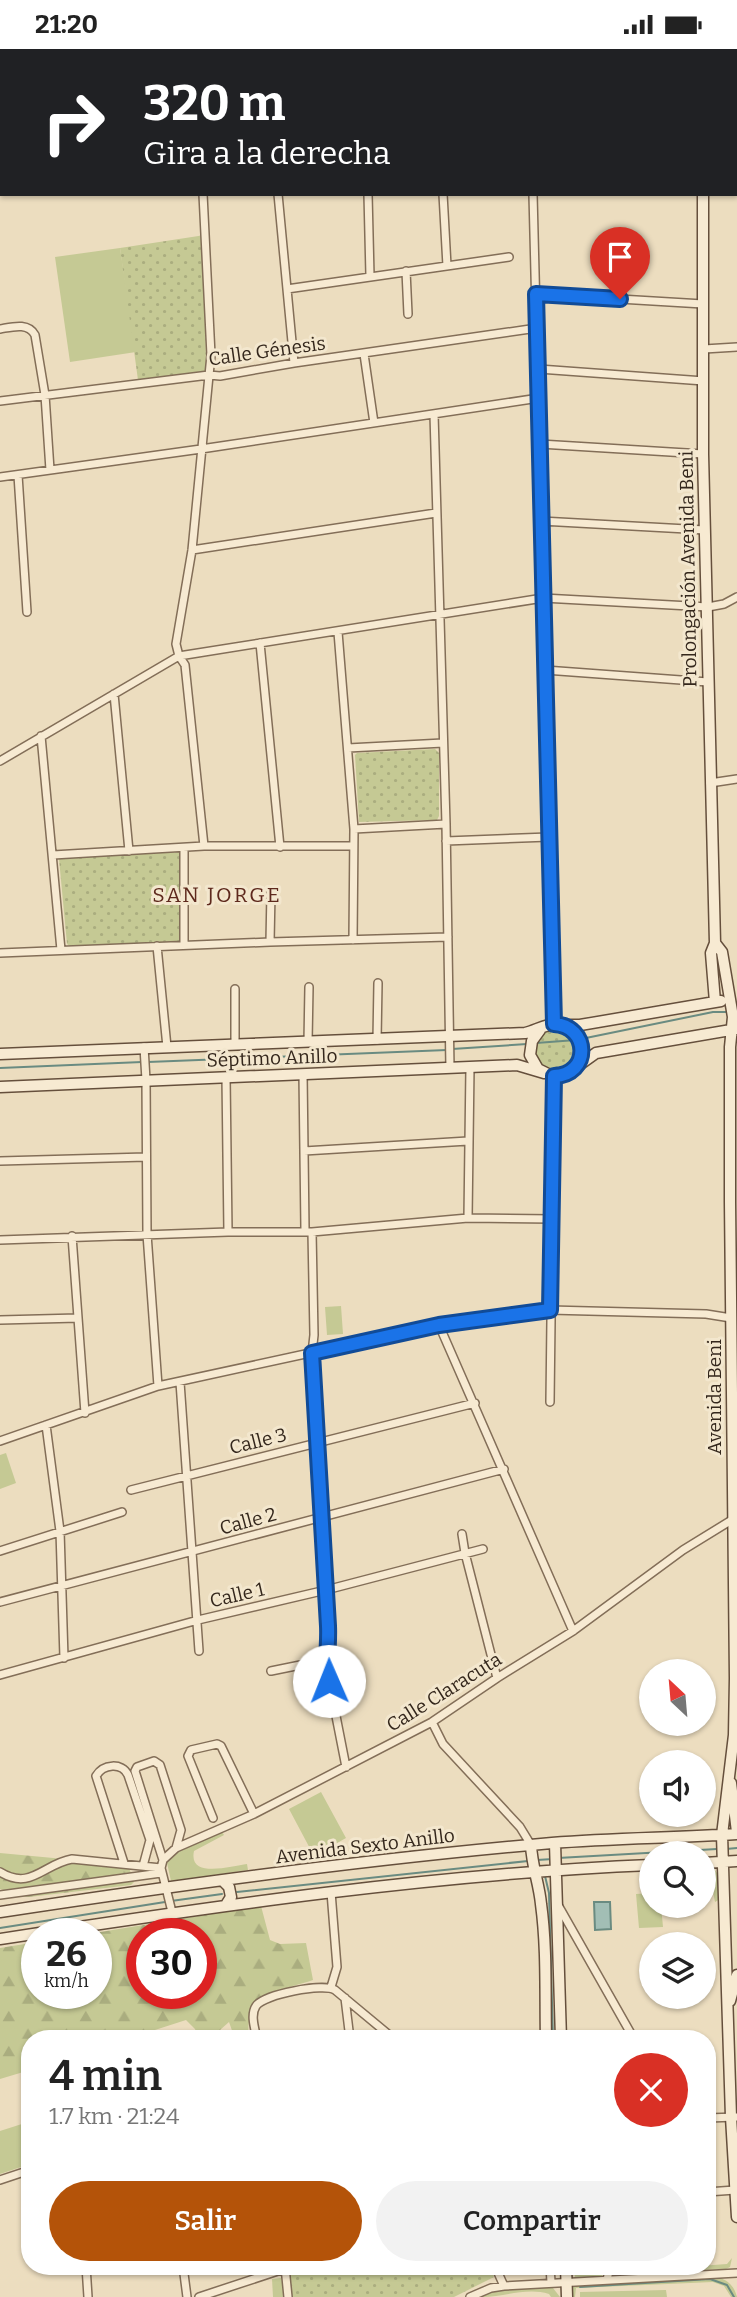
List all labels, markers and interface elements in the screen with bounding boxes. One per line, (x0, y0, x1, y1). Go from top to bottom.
text: 21:20 (35, 9, 98, 40)
text: 320 m (143, 74, 286, 133)
icon: right (28, 77, 119, 168)
text: Gira a la derecha (143, 134, 390, 172)
pin (590, 227, 650, 299)
icon: arrive (601, 238, 639, 276)
street label: Calle Génesis (207, 331, 327, 371)
street label: Prolongación Avenida Beni (674, 450, 702, 688)
district label: SAN JORGE (152, 882, 282, 908)
street label: Séptimo Anillo (206, 1044, 338, 1072)
street label: Avenida Beni (703, 1339, 726, 1455)
street label: Calle 3 (227, 1423, 289, 1459)
street label: Calle 2 (217, 1502, 279, 1540)
street label: Calle 1 (208, 1578, 267, 1612)
position arrow (292, 1644, 366, 1718)
street label: Calle Claracuta (382, 1647, 506, 1737)
north arrow (639, 1659, 716, 1736)
map controls (639, 1659, 716, 2009)
button: sound (639, 1750, 716, 1827)
street label: Avenida Sexto Anillo (274, 1824, 456, 1868)
button: search (639, 1841, 716, 1918)
speed limit sign: 30 (126, 1918, 217, 2009)
button: layers (639, 1932, 716, 2009)
text: 26 (46, 1933, 87, 1975)
text: km/h (44, 1970, 89, 1992)
text: 4 min (49, 2051, 162, 2101)
button: close (614, 2053, 688, 2127)
text: 1.7 km · 21:24 (49, 2102, 180, 2130)
button: Salir (49, 2181, 362, 2261)
button: Compartir (376, 2181, 688, 2261)

